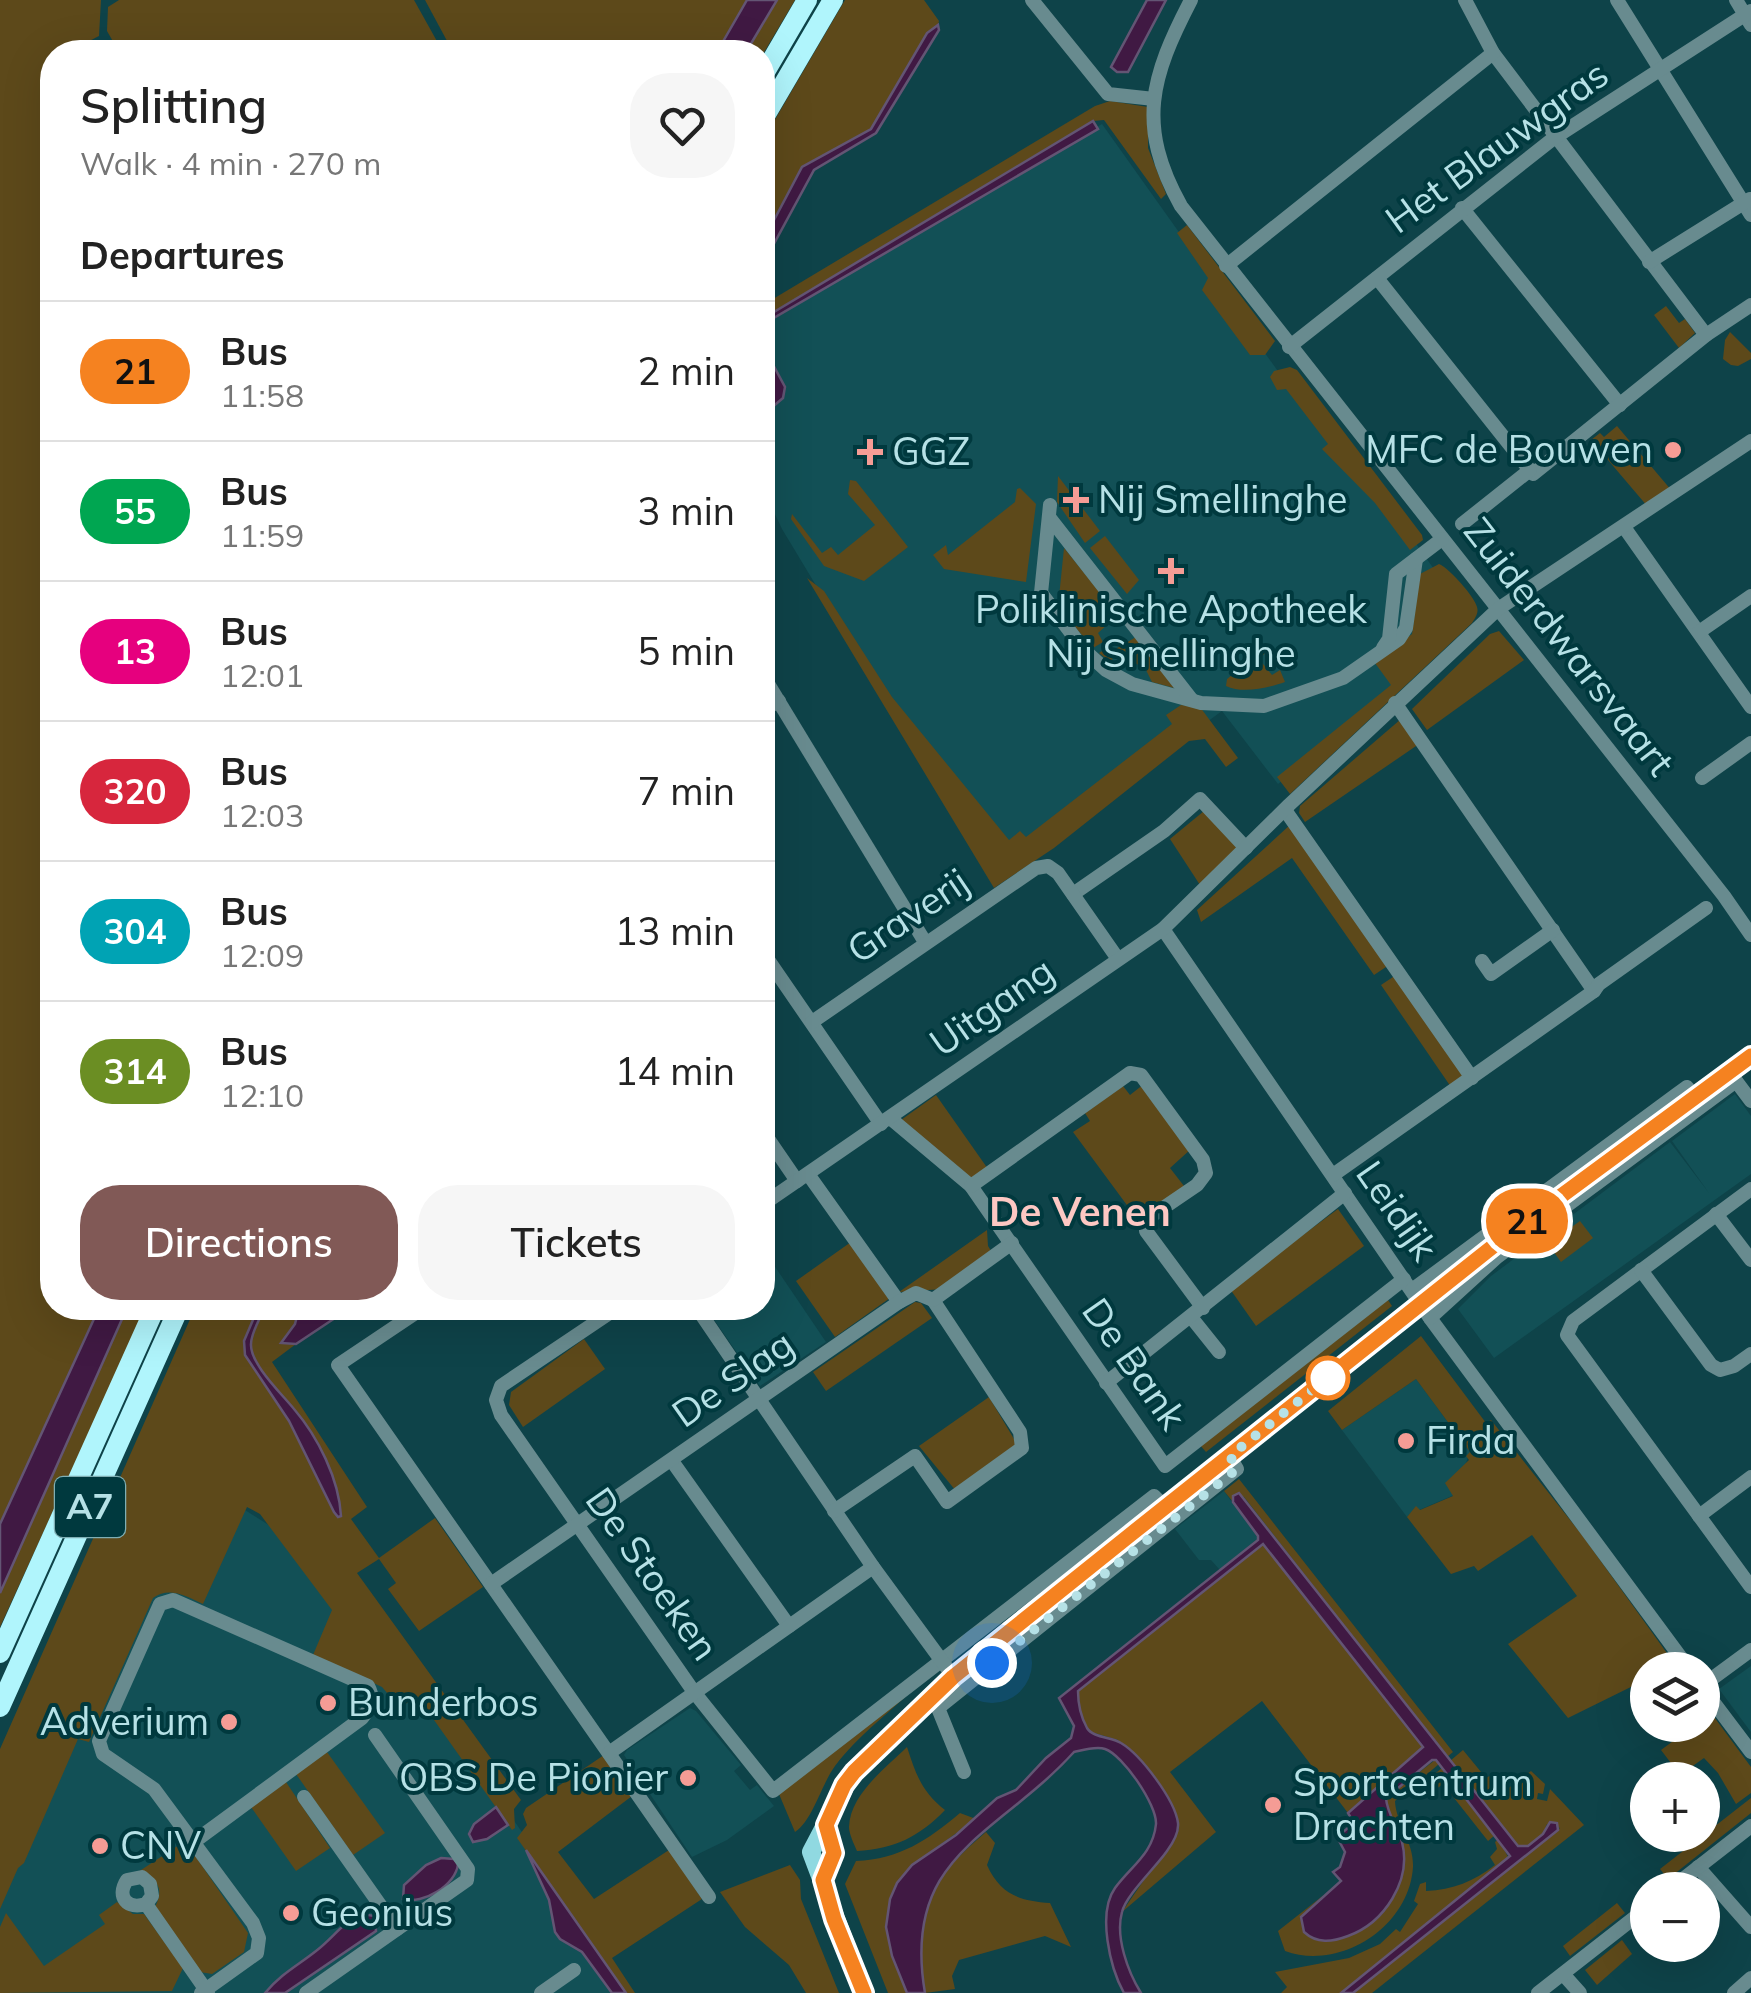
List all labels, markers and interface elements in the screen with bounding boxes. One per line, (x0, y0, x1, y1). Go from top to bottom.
street label: Het Blauwgras (1376, 49, 1617, 243)
button: heart (630, 73, 735, 178)
text: Splitting (80, 75, 267, 135)
text: Walk · 4 min · 270 m (80, 143, 381, 183)
text: Departures (80, 231, 284, 279)
text: Bus (220, 327, 288, 375)
text: 2 min (638, 347, 735, 395)
text: 21 (114, 349, 156, 393)
text: 11:58 (220, 375, 304, 415)
place label: MFC de Bouwen (1365, 425, 1653, 473)
place label: GGZ (892, 427, 970, 475)
marker: GGZ (857, 439, 883, 465)
marker: MFC de Bouwen (1662, 439, 1684, 461)
text: Bus (220, 467, 288, 515)
place label: Nij Smellinghe (1098, 475, 1347, 523)
text: 3 min (638, 487, 735, 535)
marker: Nij Smellinghe (1063, 487, 1089, 513)
text: 55 (114, 489, 156, 533)
street label: Zuiderdwarsvaart (1454, 508, 1685, 785)
text: 11:59 (220, 515, 304, 555)
marker: Poliklinische Apotheek Nij Smellinghe (1160, 560, 1182, 582)
place label: Poliklinische Apotheek Nij Smellinghe (975, 585, 1367, 677)
text: Bus (220, 607, 288, 655)
text: 5 min (638, 627, 735, 675)
text: 13 (114, 629, 156, 673)
text: 12:01 (220, 655, 304, 695)
text: Bus (220, 747, 288, 795)
text: 7 min (638, 767, 735, 815)
text: 320 (103, 769, 167, 813)
text: 12:03 (220, 795, 304, 835)
street label: Graverij (837, 857, 977, 973)
text: Bus (220, 887, 288, 935)
text: 13 min (615, 907, 735, 955)
text: 304 (103, 909, 167, 953)
text: 12:09 (220, 935, 304, 975)
street label: Uitgang (920, 946, 1063, 1066)
text: Bus (220, 1027, 288, 1075)
text: 14 min (615, 1047, 735, 1095)
text: 314 (103, 1049, 167, 1093)
text: 12:10 (220, 1075, 304, 1115)
street label: Leidijk (1346, 1151, 1449, 1270)
button: Directions (80, 1185, 398, 1300)
button: Tickets (418, 1185, 735, 1300)
district label: De Venen (989, 1186, 1171, 1236)
line badge: 21 (1482, 1188, 1572, 1254)
text: 21 (1506, 1199, 1548, 1243)
street label: De Bank (1072, 1288, 1198, 1439)
street label: De Slag (662, 1319, 802, 1437)
unlabelled marker (1307, 1357, 1349, 1399)
place label: Firda (1426, 1416, 1516, 1464)
marker: Firda (1395, 1430, 1417, 1452)
road number: A7 (55, 1477, 125, 1537)
street label: De Stoeken (576, 1478, 730, 1669)
your location (967, 1638, 1017, 1688)
map controls (1630, 1652, 1720, 1962)
button: layers (1630, 1652, 1720, 1742)
place label: Bunderbos (348, 1678, 539, 1726)
marker: Bunderbos (317, 1692, 339, 1714)
place label: Adverium (40, 1697, 209, 1745)
marker: Adverium (218, 1711, 240, 1733)
place label: OBS De Pionier (399, 1753, 668, 1801)
place label: Sportcentrum Drachten (1293, 1758, 1533, 1850)
button: + (1630, 1762, 1720, 1852)
marker: OBS De Pionier (677, 1767, 699, 1789)
marker: Sportcentrum Drachten (1262, 1794, 1284, 1816)
place label: CNV (120, 1821, 201, 1869)
marker: CNV (89, 1835, 111, 1857)
button: − (1630, 1872, 1720, 1962)
place label: Geonius (311, 1888, 453, 1936)
marker: Geonius (280, 1902, 302, 1924)

